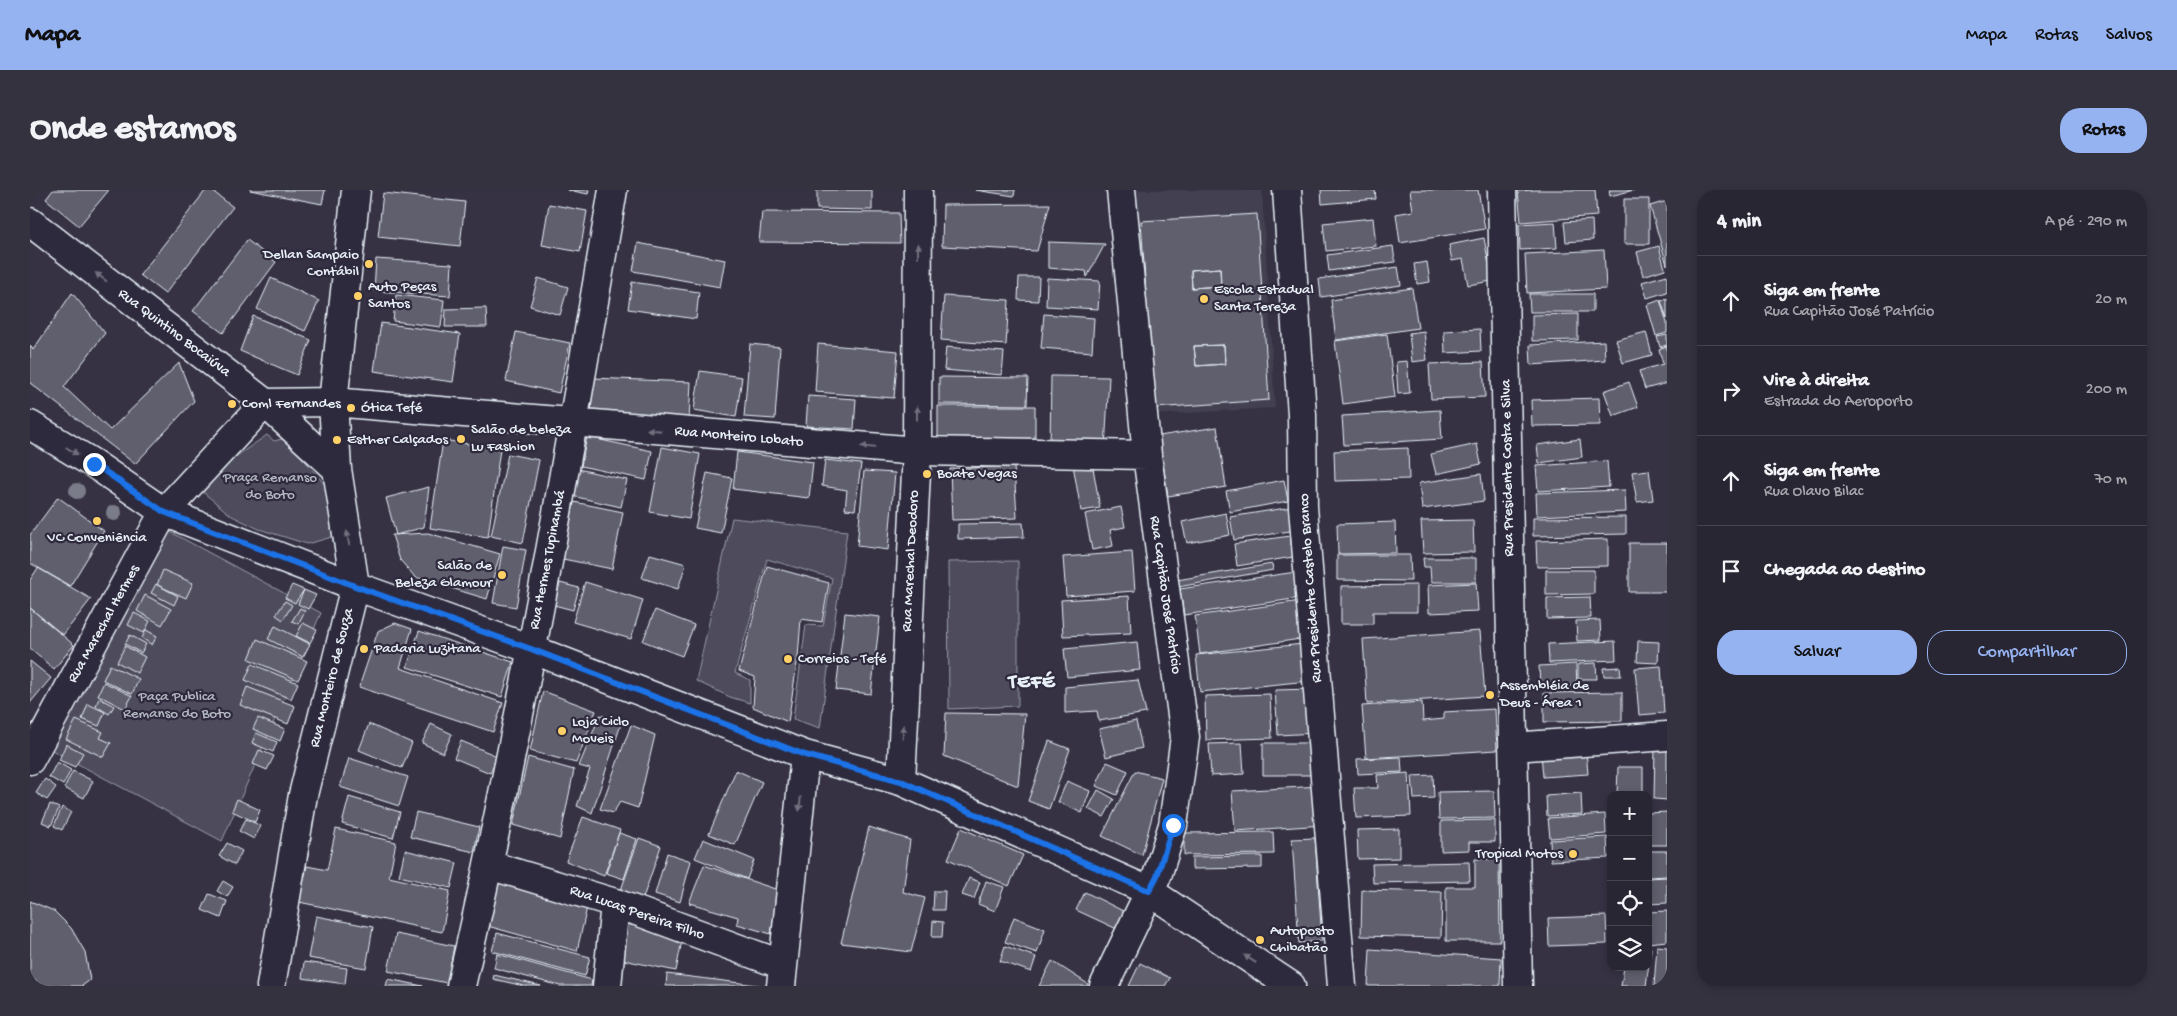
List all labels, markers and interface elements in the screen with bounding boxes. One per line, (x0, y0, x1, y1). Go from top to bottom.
text: Mapa (25, 21, 80, 50)
text: Mapa (1966, 25, 2007, 46)
text: Rotas (2035, 25, 2078, 46)
text: Salvos (2106, 25, 2152, 46)
button: Rotas (2060, 108, 2147, 153)
text: Onde estamos (30, 110, 235, 151)
text: 4 min (1717, 210, 1761, 235)
text: A pé · 290 m (2045, 213, 2127, 232)
one-way arrow (914, 242, 922, 258)
place label: Dellan Sampaio Contábil (262, 246, 359, 281)
marker: Dellan Sampaio Contábil (363, 258, 375, 270)
one-way arrow (94, 272, 108, 282)
place label: Auto Peças Santos (368, 278, 437, 313)
text: Siga em frente (1764, 280, 1880, 303)
place label: Escola Estadual Santa Tereza (1214, 281, 1314, 316)
street label: Rua Quintino Bocaiúva (114, 285, 234, 382)
icon: ahead (1717, 287, 1745, 315)
marker: Auto Peças Santos (352, 290, 364, 302)
text: 20 m (2095, 291, 2127, 310)
marker: Escola Estadual Santa Tereza (1198, 293, 1210, 305)
text: Rua Capitão José Patrício (1764, 303, 1934, 322)
text: Vire à direita (1764, 370, 1869, 393)
icon: right (1717, 377, 1745, 405)
street label: Rua Presidente Costa e Silva (1497, 379, 1519, 557)
text: 200 m (2086, 381, 2127, 400)
text: Estrada do Aeroporto (1764, 393, 1913, 412)
place label: Coml Fernandes (242, 395, 341, 413)
marker: Coml Fernandes (226, 398, 238, 410)
place label: Ótica Tefé (361, 399, 422, 417)
marker: Ótica Tefé (345, 402, 357, 414)
one-way arrow (913, 405, 921, 421)
place label: Salão de beleza Lu Fashion (471, 421, 572, 456)
street label: Rua Monteiro Lobato (674, 422, 804, 452)
one-way arrow (645, 425, 661, 433)
place label: Esther Calçados (347, 431, 448, 449)
marker: Salão de beleza Lu Fashion (455, 433, 467, 445)
marker: Esther Calçados (331, 434, 343, 446)
one-way arrow (860, 443, 876, 451)
one-way arrow (65, 446, 78, 455)
route end (83, 453, 106, 476)
text: Siga em frente (1764, 460, 1880, 483)
place label: Boate Vegas (936, 465, 1017, 483)
icon: ahead (1717, 467, 1745, 495)
marker: Boate Vegas (921, 468, 933, 480)
park label: Praça Remanso do Boto (222, 469, 317, 504)
text: 70 m (2094, 471, 2127, 490)
text: Rua Olavo Bilac (1764, 483, 1863, 502)
street label: Rua Hermes Tupinambá (526, 488, 570, 631)
street label: Rua Marechal Deodoro (898, 489, 924, 632)
street label: Rua Presidente Castelo Branco (1295, 493, 1327, 683)
marker: VC Conveniência (91, 515, 103, 527)
street label: Rua Capitão José Patrício (1145, 515, 1185, 675)
place label: VC Conveniência (46, 529, 147, 547)
one-way arrow (343, 529, 351, 545)
place label: Salão de Beleza Glamour (394, 557, 494, 592)
icon: arrive (1717, 557, 1745, 585)
text: Chegada ao destino (1764, 559, 1925, 582)
street label: Rua Marechal Hermes (64, 561, 144, 686)
marker: Salão de Beleza Glamour (496, 569, 508, 581)
street label: Rua Monteiro de Souza (306, 606, 358, 749)
button: Salvar (1717, 630, 1917, 675)
button: Compartilhar (1927, 630, 2127, 675)
place label: Padaria Luzitana (373, 640, 481, 658)
marker: Padaria Luzitana (358, 643, 370, 655)
place label: Correios - Tefé (798, 650, 887, 668)
marker: Correios - Tefé (782, 653, 794, 665)
district label: TEFÉ (1007, 671, 1056, 695)
place label: Assembléia de Deus - Área 1 (1499, 677, 1589, 712)
park label: Paça Publica Remanso do Boto (123, 688, 231, 723)
marker: Assembléia de Deus - Área 1 (1484, 689, 1496, 701)
place label: Loja Ciclo Moveis (572, 713, 629, 748)
one-way arrow (900, 724, 908, 740)
marker: Loja Ciclo Moveis (556, 725, 568, 737)
map controls (1607, 791, 1652, 971)
button: + (1607, 791, 1652, 836)
one-way arrow (796, 796, 804, 812)
route start (1162, 814, 1185, 837)
button: − (1607, 836, 1652, 881)
place label: Tropical Motos (1475, 845, 1563, 863)
marker: Tropical Motos (1567, 848, 1579, 860)
street label: Rua Lucas Pereira Filho (567, 881, 707, 945)
button: locate (1607, 881, 1652, 926)
place label: Autoposto Chibatão (1270, 922, 1335, 957)
button: layers (1607, 926, 1652, 971)
marker: Autoposto Chibatão (1254, 934, 1266, 946)
one-way arrow (1243, 954, 1257, 964)

